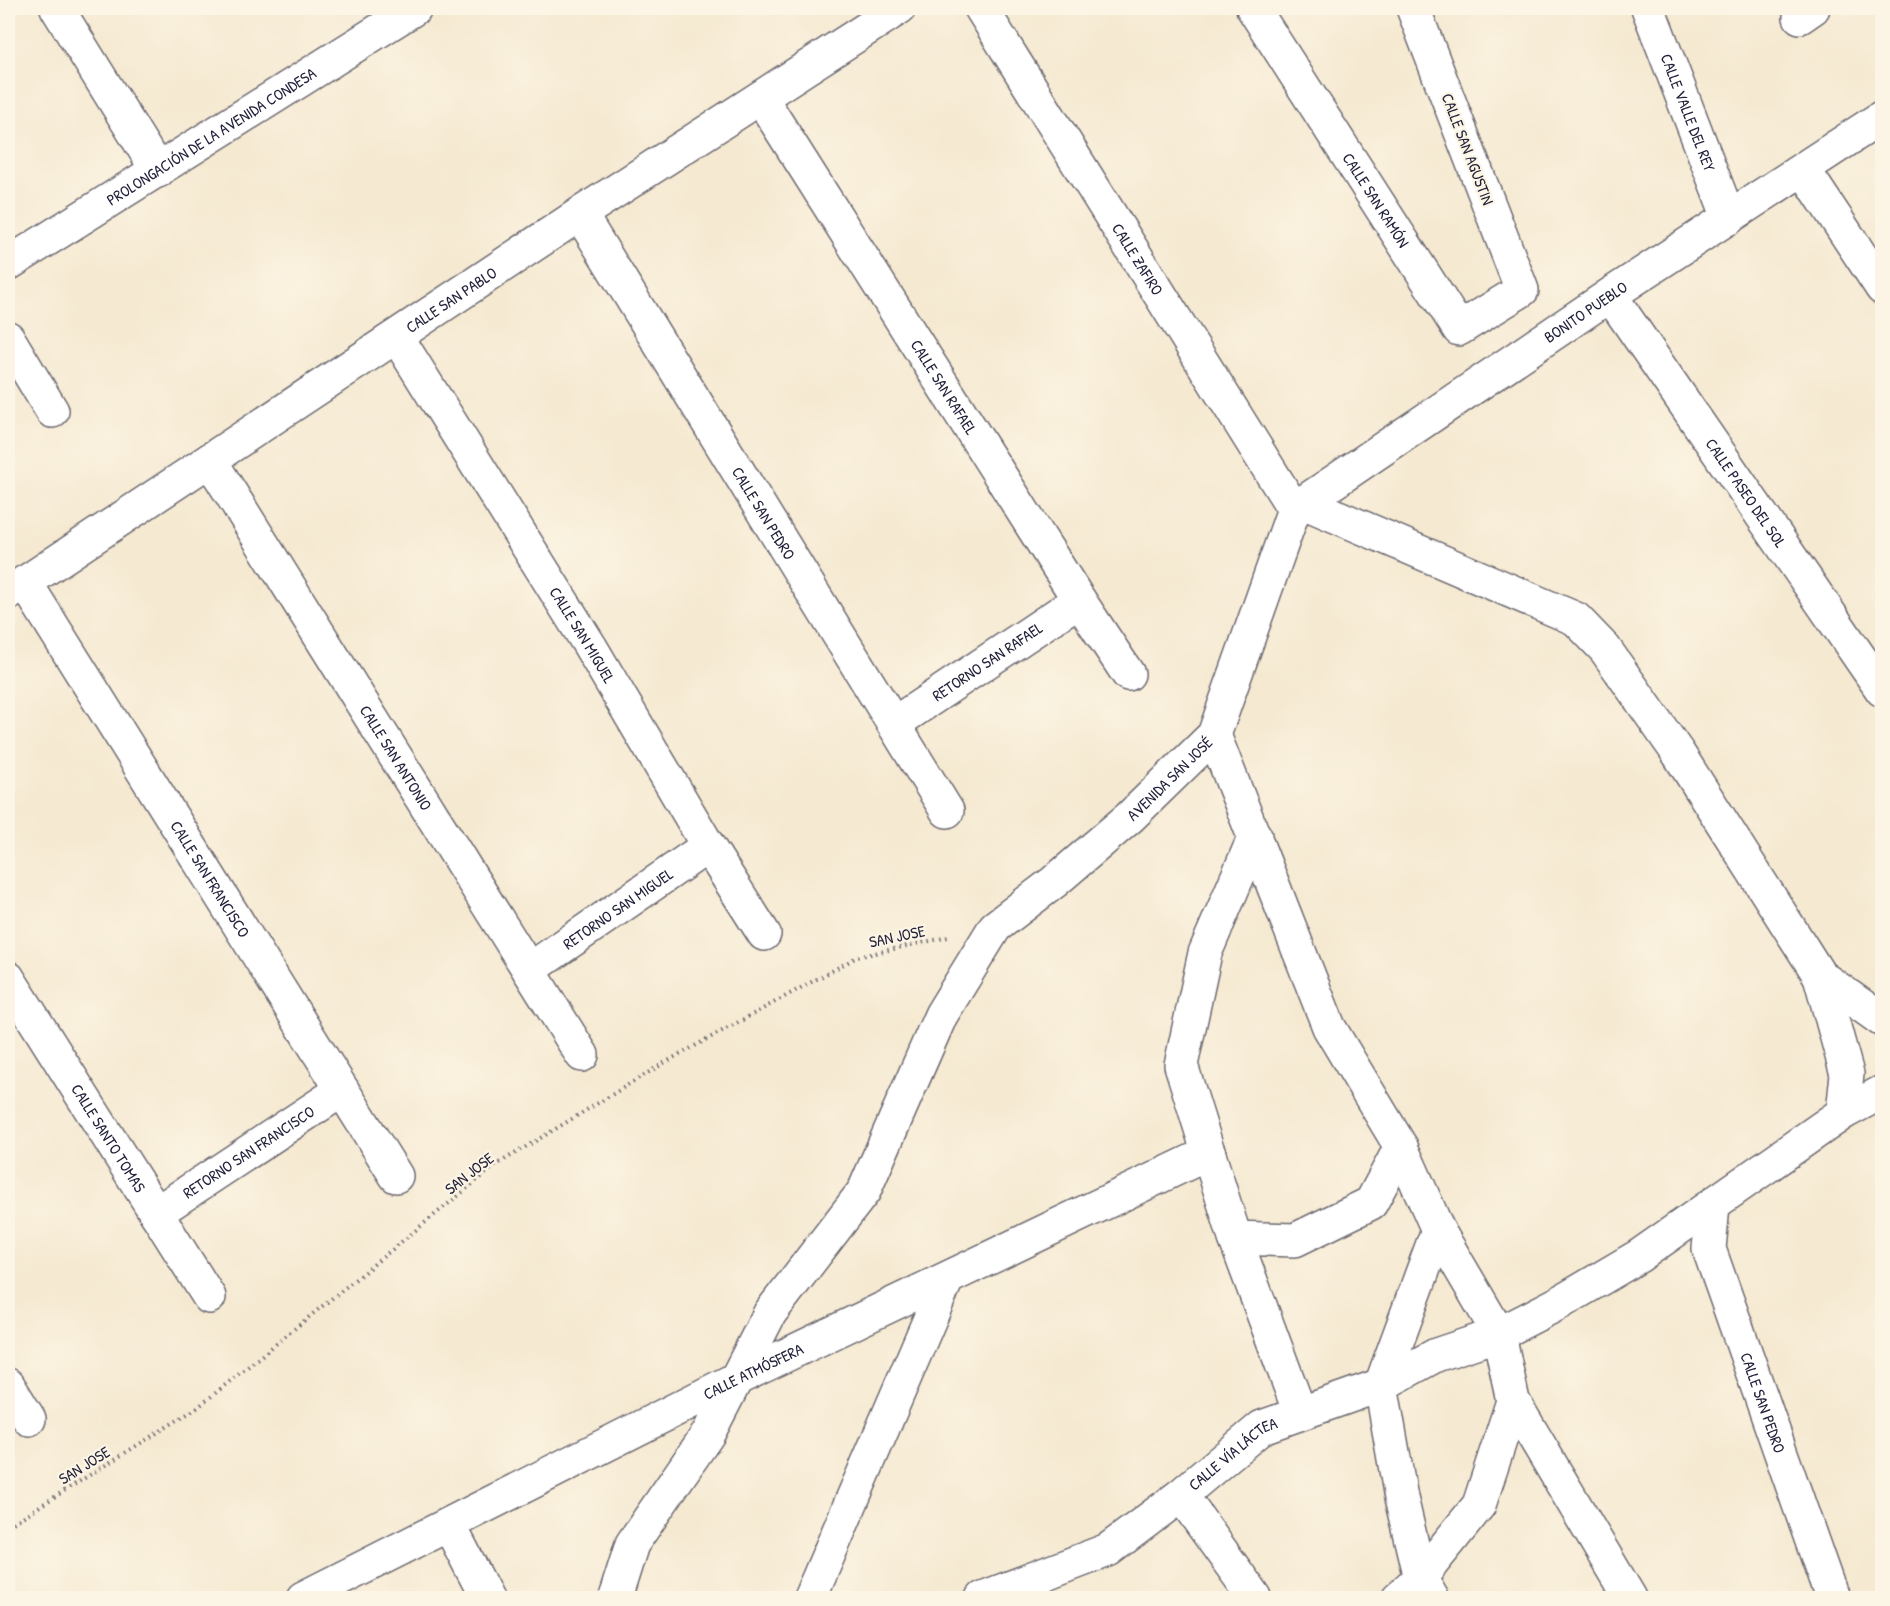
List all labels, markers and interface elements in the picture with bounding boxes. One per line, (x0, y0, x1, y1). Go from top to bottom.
street label: CALLE VALLE DEL REY (1656, 50, 1721, 175)
street label: PROLONGACIÓN DE LA AVENIDA CONDESA (102, 62, 320, 210)
street label: CALLE SAN AGUSTIN (1437, 90, 1499, 208)
street label: CALLE SAN RAMÓN (1338, 148, 1415, 252)
street label: CALLE ZAFIRO (1107, 219, 1169, 299)
street label: CALLE SAN PABLO (401, 261, 501, 338)
street label: BONITO PUEBLO (1540, 276, 1631, 348)
street label: CALLE SAN RAFAEL (906, 335, 982, 439)
street label: CALLE PASEO DEL SOL (1701, 434, 1792, 552)
street label: CALLE SAN PEDRO (727, 462, 801, 564)
street label: CALLE SAN MIGUEL (545, 582, 621, 687)
street label: RETORNO SAN RAFAEL (928, 616, 1047, 706)
street label: CALLE SAN ANTONIO (355, 701, 437, 815)
street label: AVENIDA SAN JOSÉ (1122, 732, 1217, 825)
street label: CALLE SAN FRANCISCO (166, 816, 255, 942)
street label: RETORNO SAN MIGUEL (558, 863, 677, 954)
street label: SAN JOSE (867, 919, 927, 953)
street label: CALLE SANTO TOMAS (66, 1080, 151, 1197)
street label: RETORNO SAN FRANCISCO (178, 1100, 319, 1203)
street label: SAN JOSE (440, 1147, 498, 1199)
street label: CALLE ATMÓSFERA (699, 1338, 807, 1405)
street label: CALLE SAN PEDRO (1735, 1349, 1791, 1456)
street label: CALLE VÍA LÁCTEA (1183, 1412, 1280, 1495)
street label: SAN JOSE (54, 1441, 114, 1489)

